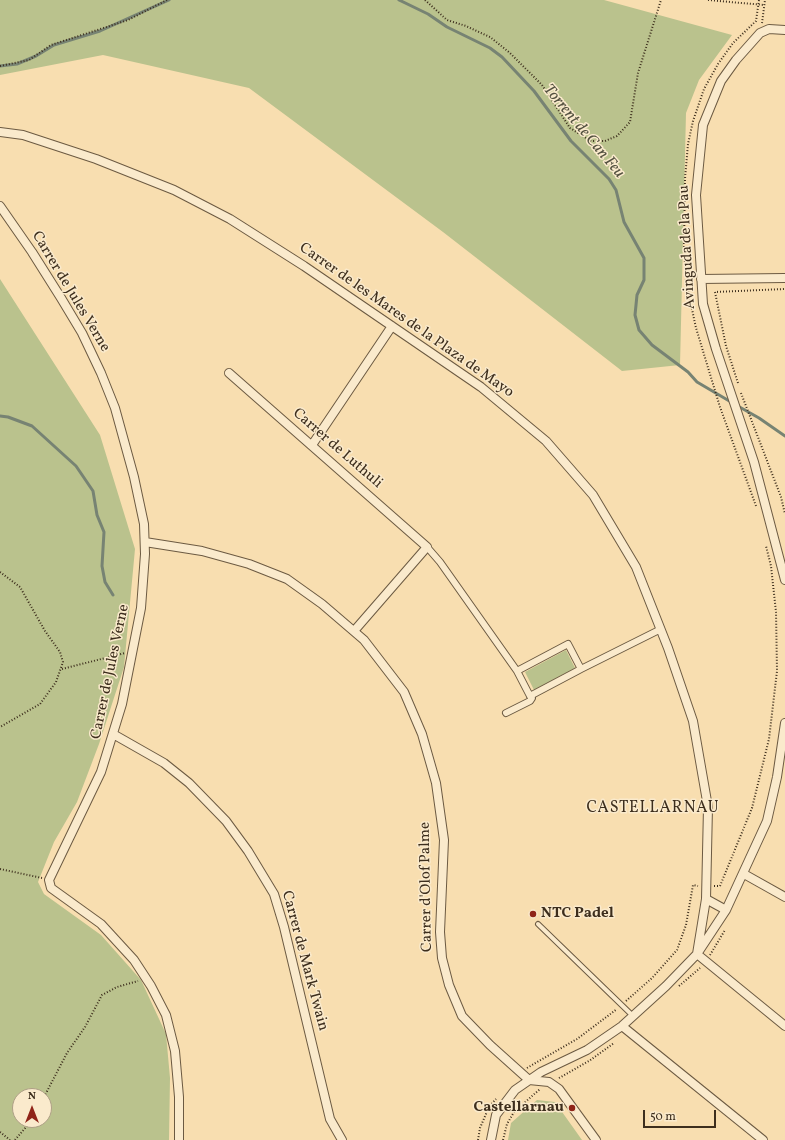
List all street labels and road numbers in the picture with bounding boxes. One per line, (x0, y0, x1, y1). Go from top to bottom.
street label: Avinguda de la Pau (676, 184, 700, 310)
street label: Carrer de Jules Verne (27, 228, 113, 356)
street label: Carrer de les Mares de la Plaza de Mayo (295, 240, 517, 402)
street label: Carrer de Luthuli (288, 405, 386, 493)
street label: Carrer de Jules Verne (88, 603, 134, 741)
street label: Carrer d'Olof Palme (417, 822, 437, 952)
street label: Carrer de Mark Twain (277, 889, 331, 1033)

